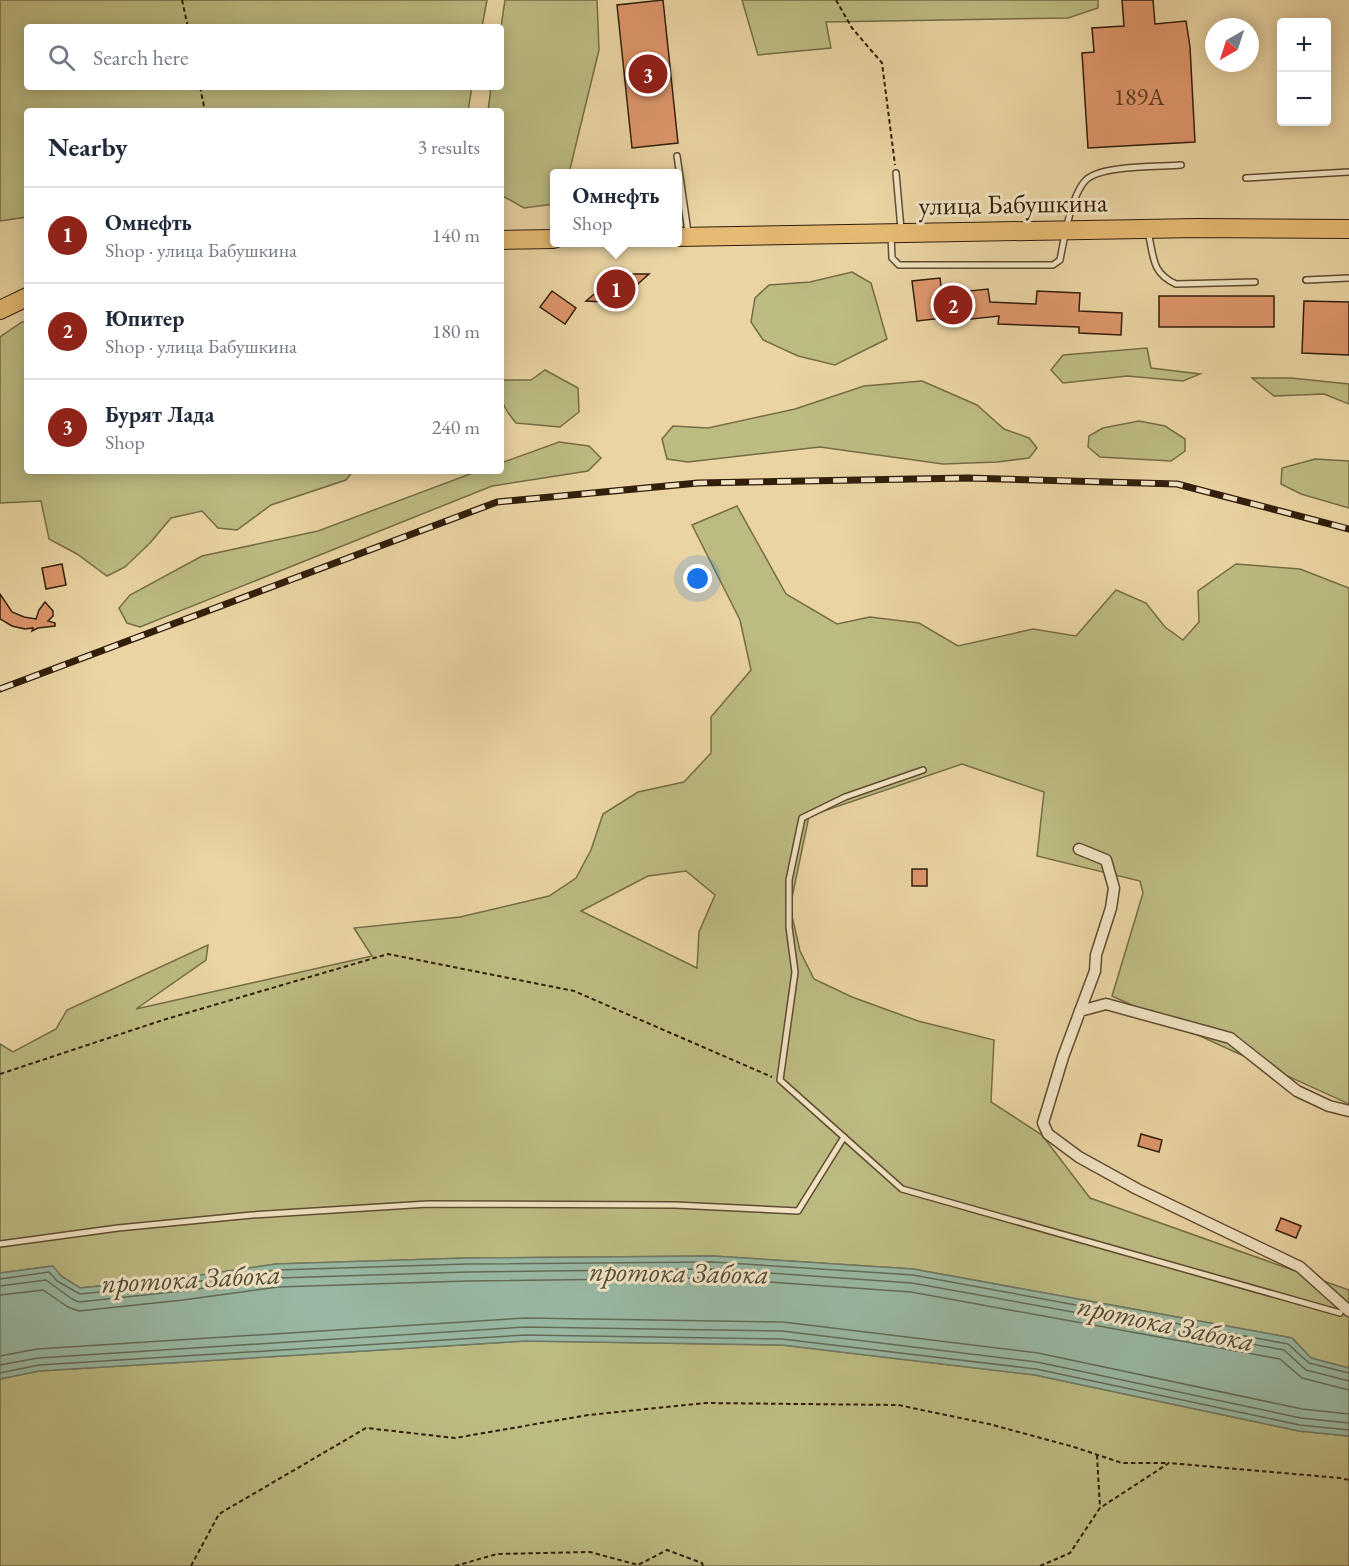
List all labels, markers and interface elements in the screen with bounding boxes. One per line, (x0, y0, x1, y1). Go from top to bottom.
north arrow (1205, 18, 1259, 72)
map controls (1277, 18, 1331, 126)
button: + (1277, 18, 1331, 72)
search box (24, 24, 504, 90)
icon: search (45, 41, 78, 74)
text: Search here (93, 43, 188, 72)
pin: 3 (628, 52, 668, 97)
button: − (1277, 72, 1331, 126)
house number: 189А (1113, 81, 1165, 112)
text: Nearby (48, 130, 128, 164)
text: 3 results (417, 134, 480, 160)
popup (550, 169, 682, 247)
text: Омнефть (573, 181, 659, 210)
street label: улица Бабушкина (918, 184, 1108, 223)
text: Омнефть (105, 208, 192, 237)
text: Shop (573, 210, 612, 236)
text: 1 (62, 222, 73, 248)
text: 140 m (432, 222, 480, 248)
text: Shop · улица Бабушкина (105, 237, 297, 263)
pin: 1 (596, 266, 636, 312)
pin: 2 (934, 282, 972, 328)
text: Юпитер (105, 304, 184, 333)
text: 2 (62, 318, 73, 344)
text: 180 m (432, 318, 480, 344)
text: Shop · улица Бабушкина (105, 333, 297, 359)
text: Бурят Лада (105, 400, 214, 429)
text: 3 (62, 414, 73, 440)
text: 240 m (432, 414, 480, 440)
text: Shop (105, 429, 145, 455)
your location (683, 564, 712, 593)
water label: протока Забока (589, 1252, 769, 1292)
water label: протока Забока (100, 1255, 282, 1301)
water label: протока Забока (1074, 1287, 1258, 1359)

